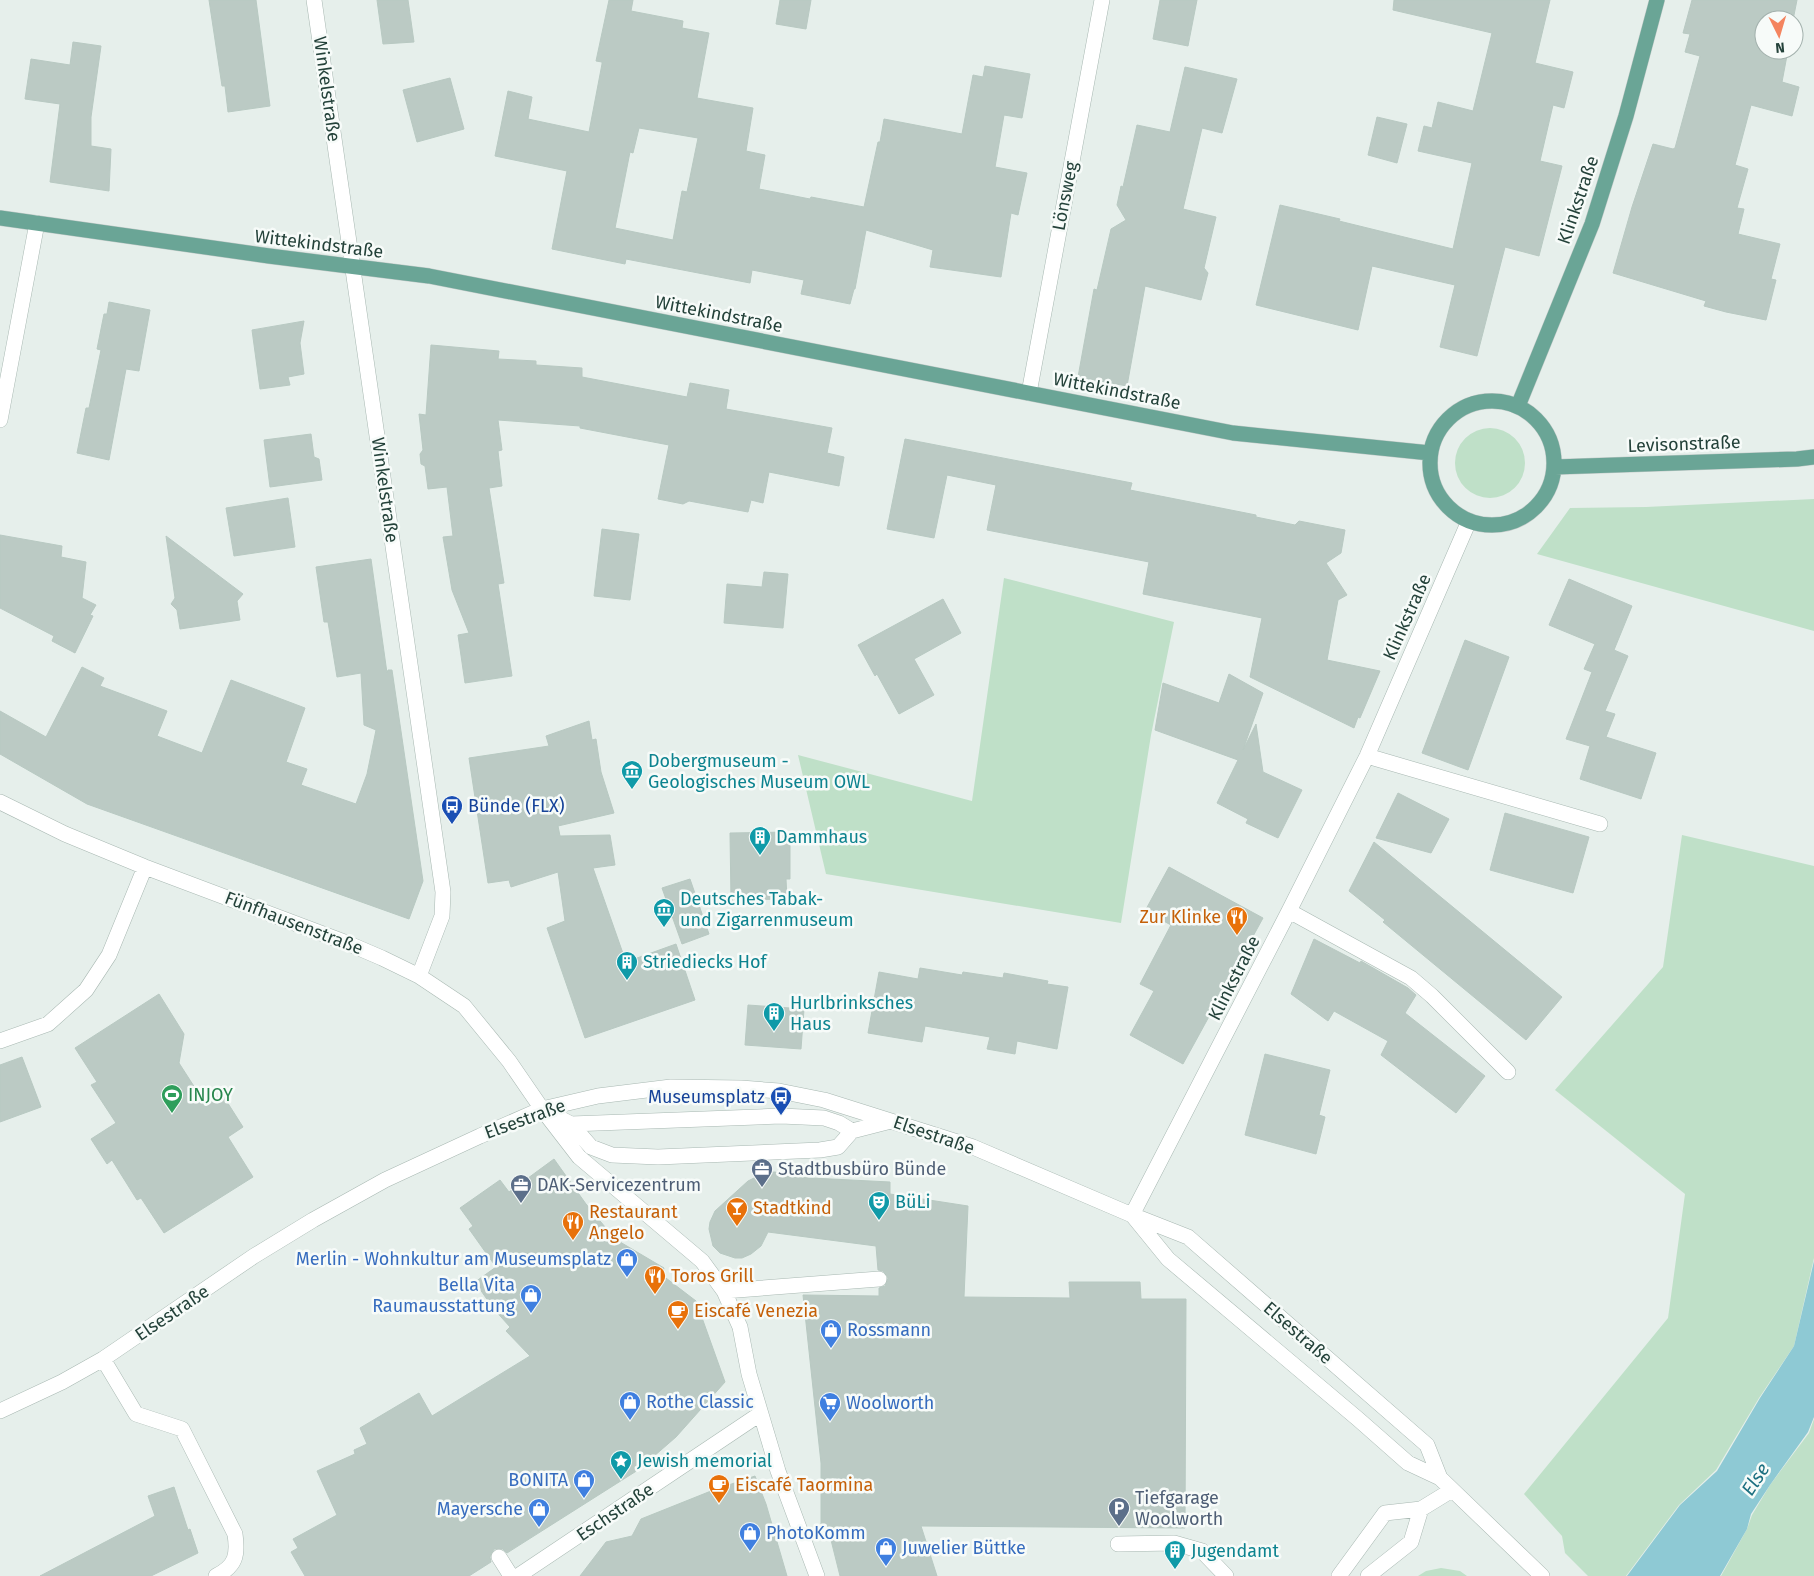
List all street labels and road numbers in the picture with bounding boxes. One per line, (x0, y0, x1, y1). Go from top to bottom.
street label: Winkelstraße (309, 35, 345, 143)
street label: Klinkstraße (1553, 153, 1603, 247)
street label: Lönsweg (1048, 159, 1083, 232)
street label: Wittekindstraße (253, 225, 385, 263)
street label: Wittekindstraße (653, 291, 785, 337)
street label: Wittekindstraße (1051, 368, 1183, 414)
street label: Levisonstraße (1627, 431, 1741, 457)
street label: Winkelstraße (367, 436, 403, 544)
street label: Klinkstraße (1378, 570, 1436, 664)
street label: Fünfhausenstraße (222, 887, 366, 959)
street label: Klinkstraße (1203, 932, 1265, 1024)
street label: Elsestraße (482, 1094, 568, 1144)
street label: Elsestraße (890, 1111, 978, 1159)
street label: Elsestraße (131, 1280, 213, 1346)
street label: Elsestraße (1259, 1297, 1337, 1369)
street label: Eschstraße (572, 1478, 658, 1546)

